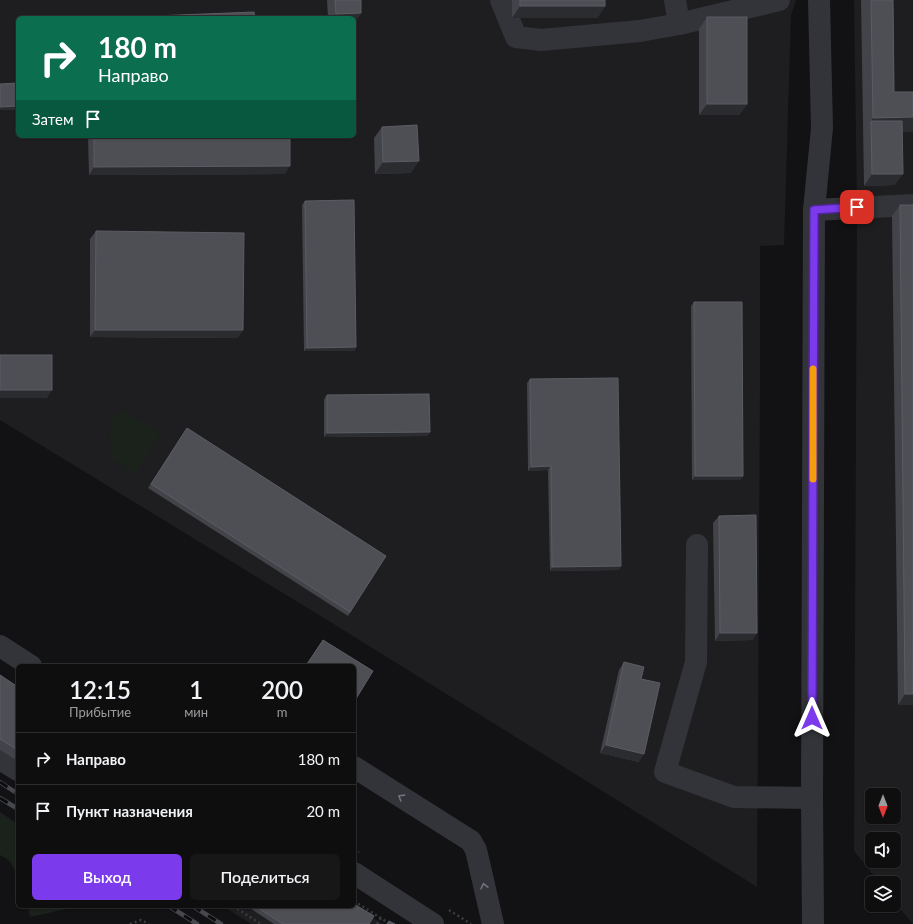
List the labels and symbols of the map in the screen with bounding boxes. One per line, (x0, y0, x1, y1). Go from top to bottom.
pin (840, 190, 874, 224)
position arrow (791, 697, 833, 739)
north arrow (865, 788, 901, 824)
one-way arrow (398, 794, 405, 802)
one-way arrow (481, 883, 489, 889)

